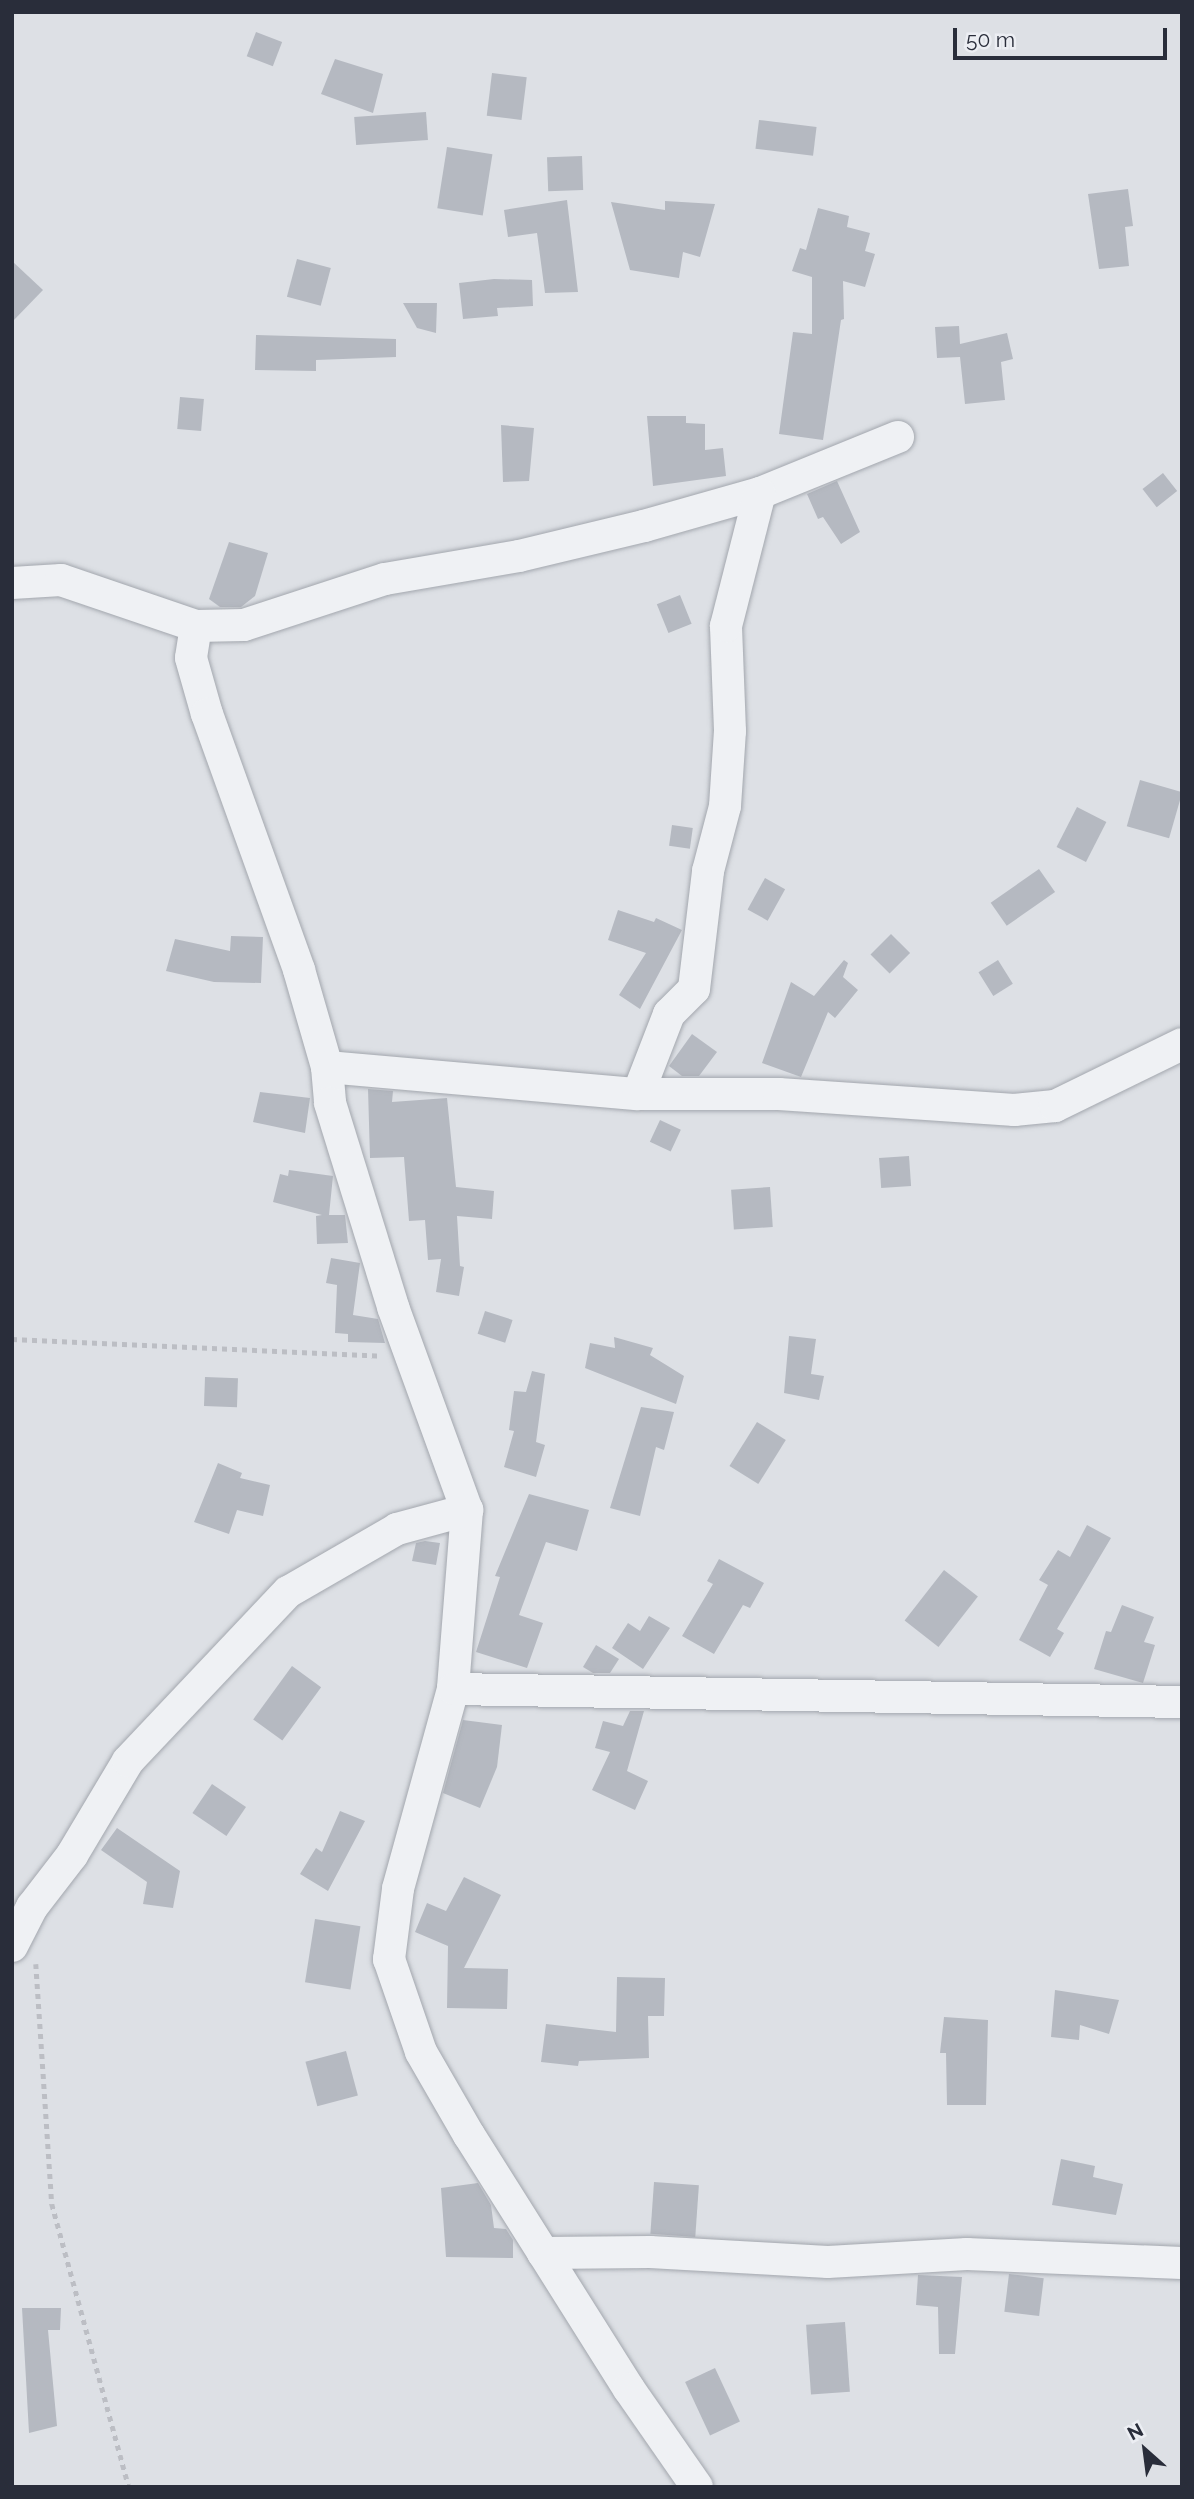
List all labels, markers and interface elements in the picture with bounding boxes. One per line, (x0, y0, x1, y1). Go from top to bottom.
scale bar (956, 14, 1170, 58)
text: 50 m (966, 27, 1015, 52)
north arrow (1110, 2415, 1180, 2485)
text: N (1124, 2418, 1147, 2445)

